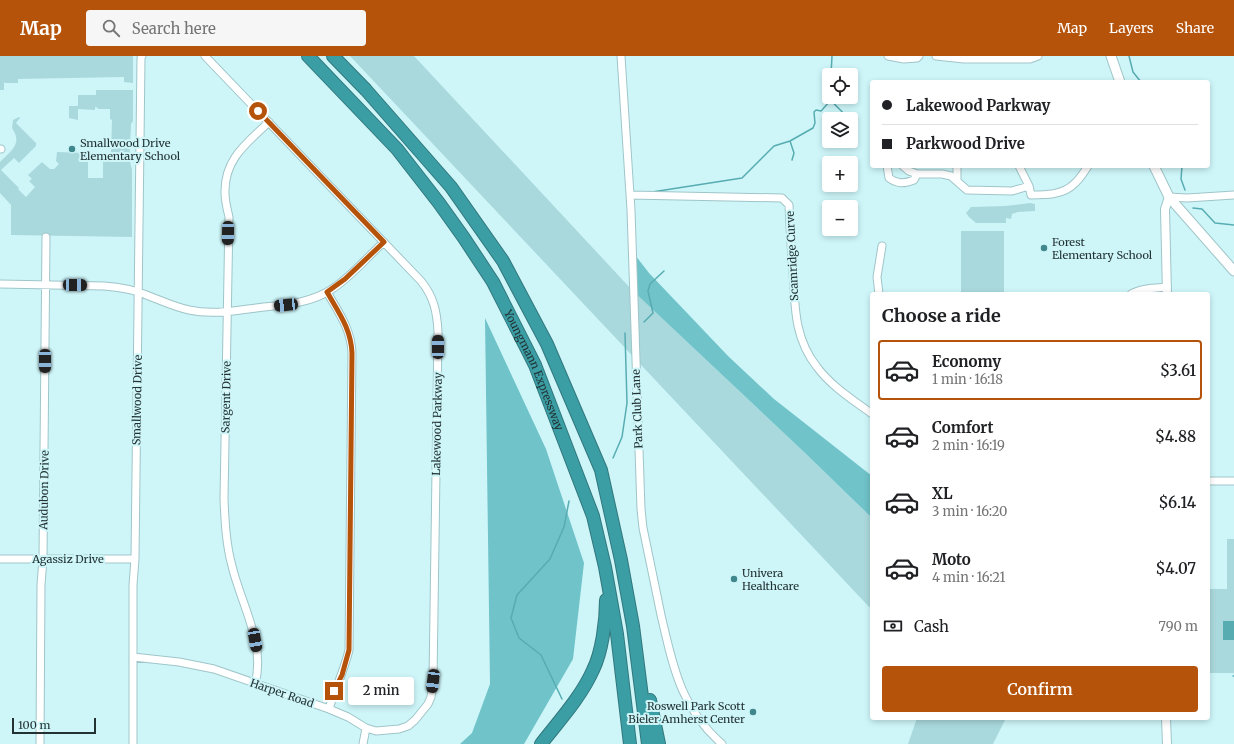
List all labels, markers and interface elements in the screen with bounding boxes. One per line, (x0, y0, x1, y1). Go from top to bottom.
search box (86, 10, 366, 46)
text: Map (20, 16, 62, 40)
icon: search (100, 17, 122, 39)
text: Search here (132, 19, 216, 38)
text: Map (1057, 19, 1087, 37)
text: Layers (1109, 19, 1154, 37)
text: Share (1176, 19, 1214, 37)
map controls (822, 68, 858, 236)
button: locate (822, 68, 858, 104)
text: Lakewood Parkway (906, 96, 1051, 115)
route start (249, 102, 267, 120)
button: layers (822, 112, 858, 148)
text: Parkwood Drive (906, 134, 1025, 153)
place label: Smallwood Drive Elementary School (80, 136, 181, 163)
marker: Smallwood Drive Elementary School (67, 144, 77, 154)
button: + (822, 156, 858, 192)
button: − (822, 200, 858, 236)
street label: Scamridge Curve (783, 210, 801, 301)
car (222, 221, 234, 245)
place label: Forest Elementary School (1052, 235, 1153, 262)
marker: Forest Elementary School (1039, 243, 1049, 253)
car (63, 279, 87, 291)
car (273, 298, 299, 312)
text: Choose a ride (882, 304, 1001, 327)
street label: Youngmann Expressway (501, 306, 567, 433)
car (432, 335, 444, 359)
car (39, 349, 51, 373)
icon: car (884, 352, 920, 388)
text: Economy (932, 352, 1001, 371)
street label: Smallwood Drive (129, 354, 145, 445)
street label: Sargent Drive (218, 361, 234, 433)
text: $3.61 (1160, 361, 1196, 380)
street label: Park Club Lane (629, 369, 645, 449)
text: 1 min · 16:18 (932, 371, 1003, 388)
street label: Lakewood Parkway (429, 372, 445, 476)
icon: car (884, 418, 920, 454)
text: Comfort (932, 418, 993, 437)
text: $4.88 (1155, 427, 1196, 446)
text: 2 min · 16:19 (932, 437, 1005, 454)
street label: Audubon Drive (36, 450, 52, 531)
icon: car (884, 484, 920, 520)
text: XL (932, 484, 953, 503)
text: $6.14 (1158, 493, 1196, 512)
text: 3 min · 16:20 (932, 503, 1008, 520)
icon: car (884, 550, 920, 586)
text: Moto (932, 550, 971, 569)
street label: Agassiz Drive (31, 552, 104, 566)
text: $4.07 (1156, 559, 1196, 578)
place label: Univera Healthcare (742, 566, 799, 593)
text: 4 min · 16:21 (932, 569, 1005, 586)
marker: Univera Healthcare (729, 574, 739, 584)
icon: cash (882, 615, 904, 637)
text: Cash (914, 617, 949, 636)
text: 790 m (1159, 618, 1198, 635)
car (247, 627, 263, 653)
button: Confirm (882, 666, 1198, 712)
car (426, 668, 440, 694)
street label: Harper Road (248, 676, 316, 711)
callout: 2 min (348, 677, 414, 705)
route end (325, 682, 343, 700)
text: 2 min (363, 682, 399, 699)
place label: Roswell Park Scott Bieler Amherst Center (628, 699, 746, 726)
marker: Roswell Park Scott Bieler Amherst Center (748, 707, 758, 717)
scale bar (12, 716, 96, 735)
text: 100 m (18, 718, 50, 732)

